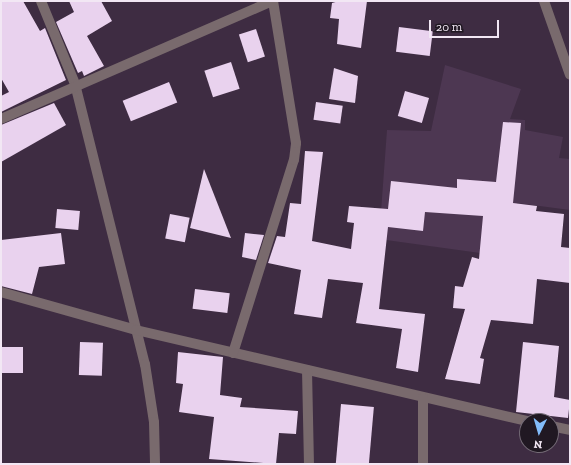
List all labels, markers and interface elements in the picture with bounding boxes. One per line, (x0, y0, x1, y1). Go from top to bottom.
scale bar (431, 12, 501, 38)
text: 20 m (436, 20, 462, 34)
north arrow (519, 413, 559, 453)
text: N (533, 438, 543, 451)

